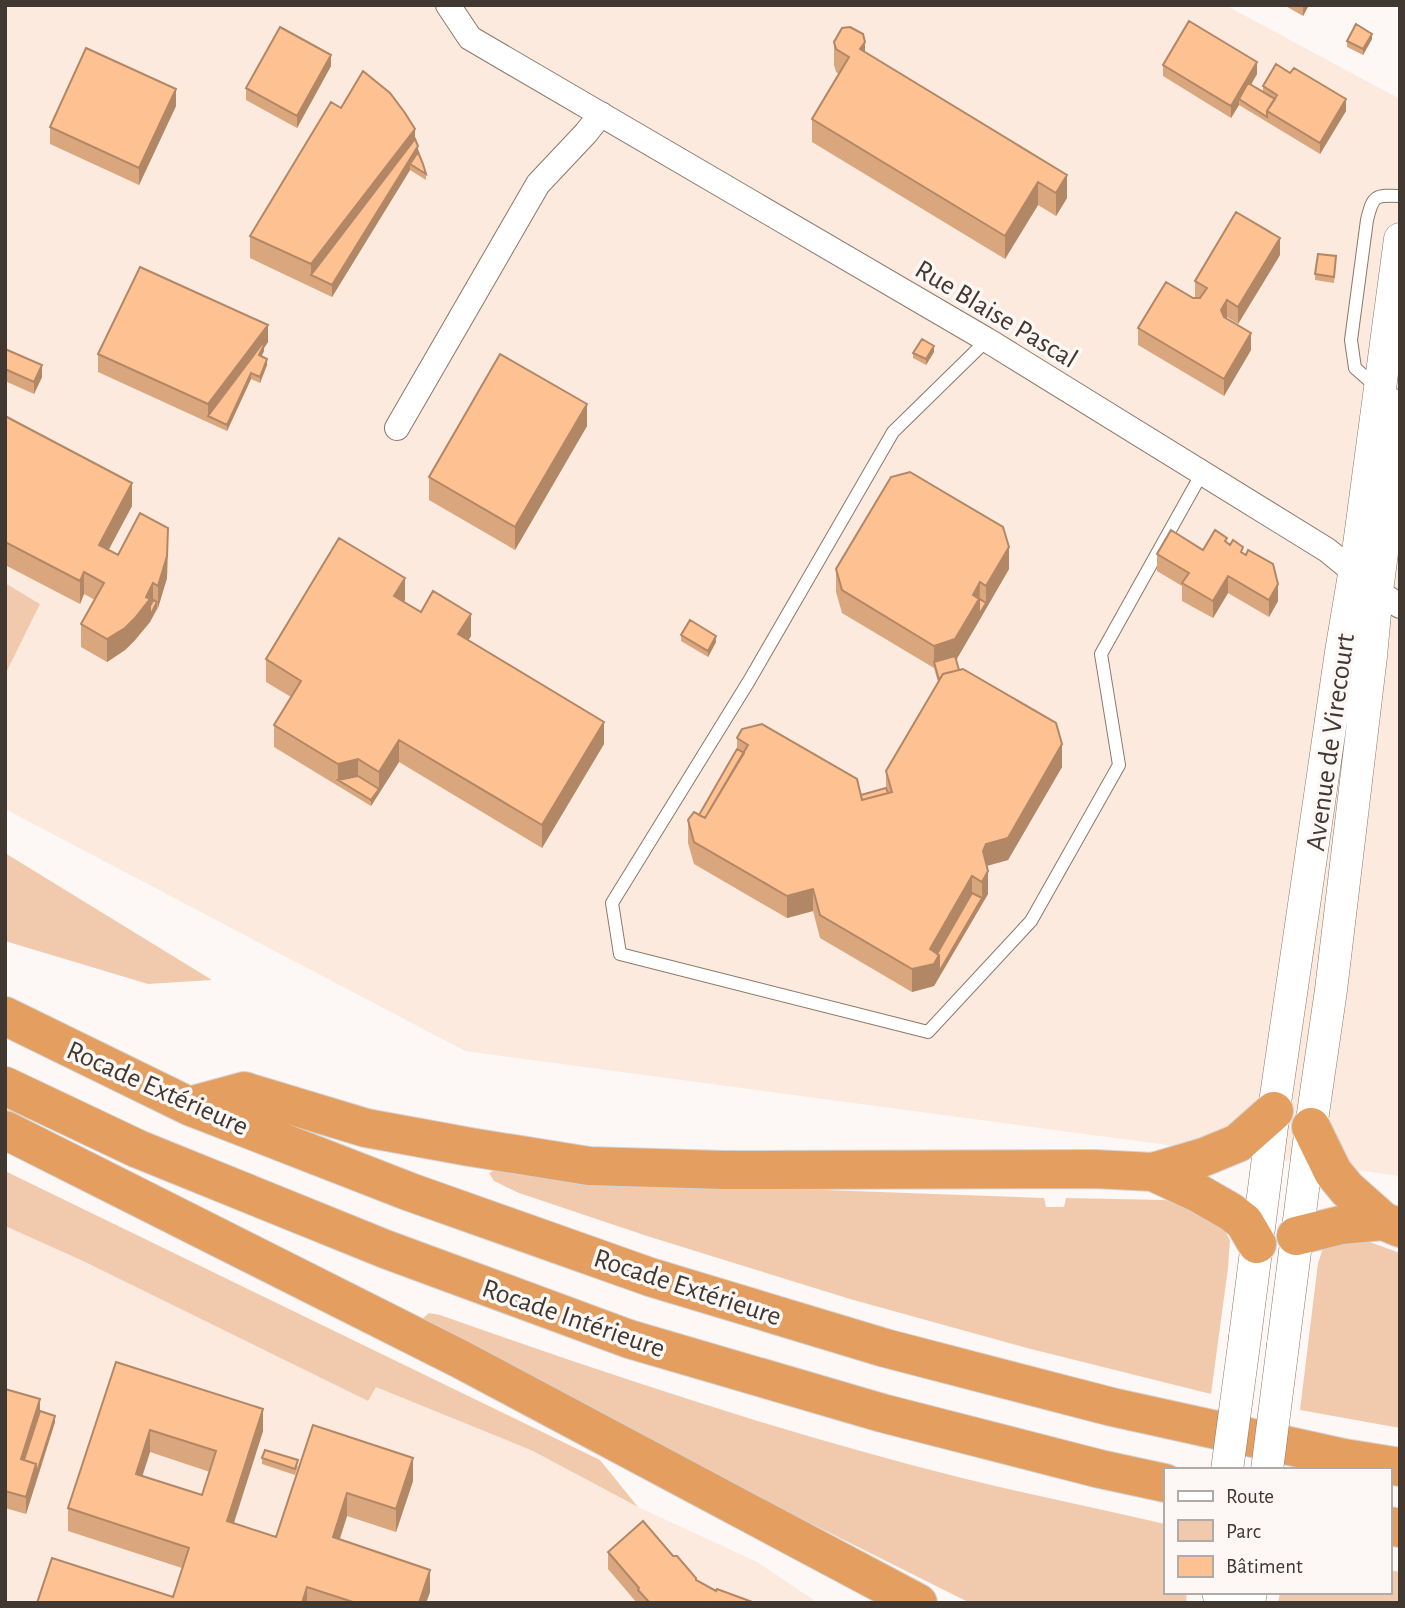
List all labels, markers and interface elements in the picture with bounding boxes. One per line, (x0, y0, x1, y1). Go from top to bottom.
street label: Rue Blaise Pascal (910, 255, 1082, 374)
street label: Avenue de Virecourt (1302, 632, 1360, 853)
street label: Rocade Extérieure (62, 1036, 252, 1141)
street label: Rocade Extérieure (590, 1244, 785, 1331)
street label: Rocade Intérieure (478, 1274, 668, 1363)
legend (1164, 1468, 1391, 1594)
text: Route (1226, 1486, 1274, 1507)
text: Parc (1226, 1521, 1261, 1542)
text: Bâtiment (1226, 1556, 1303, 1577)

